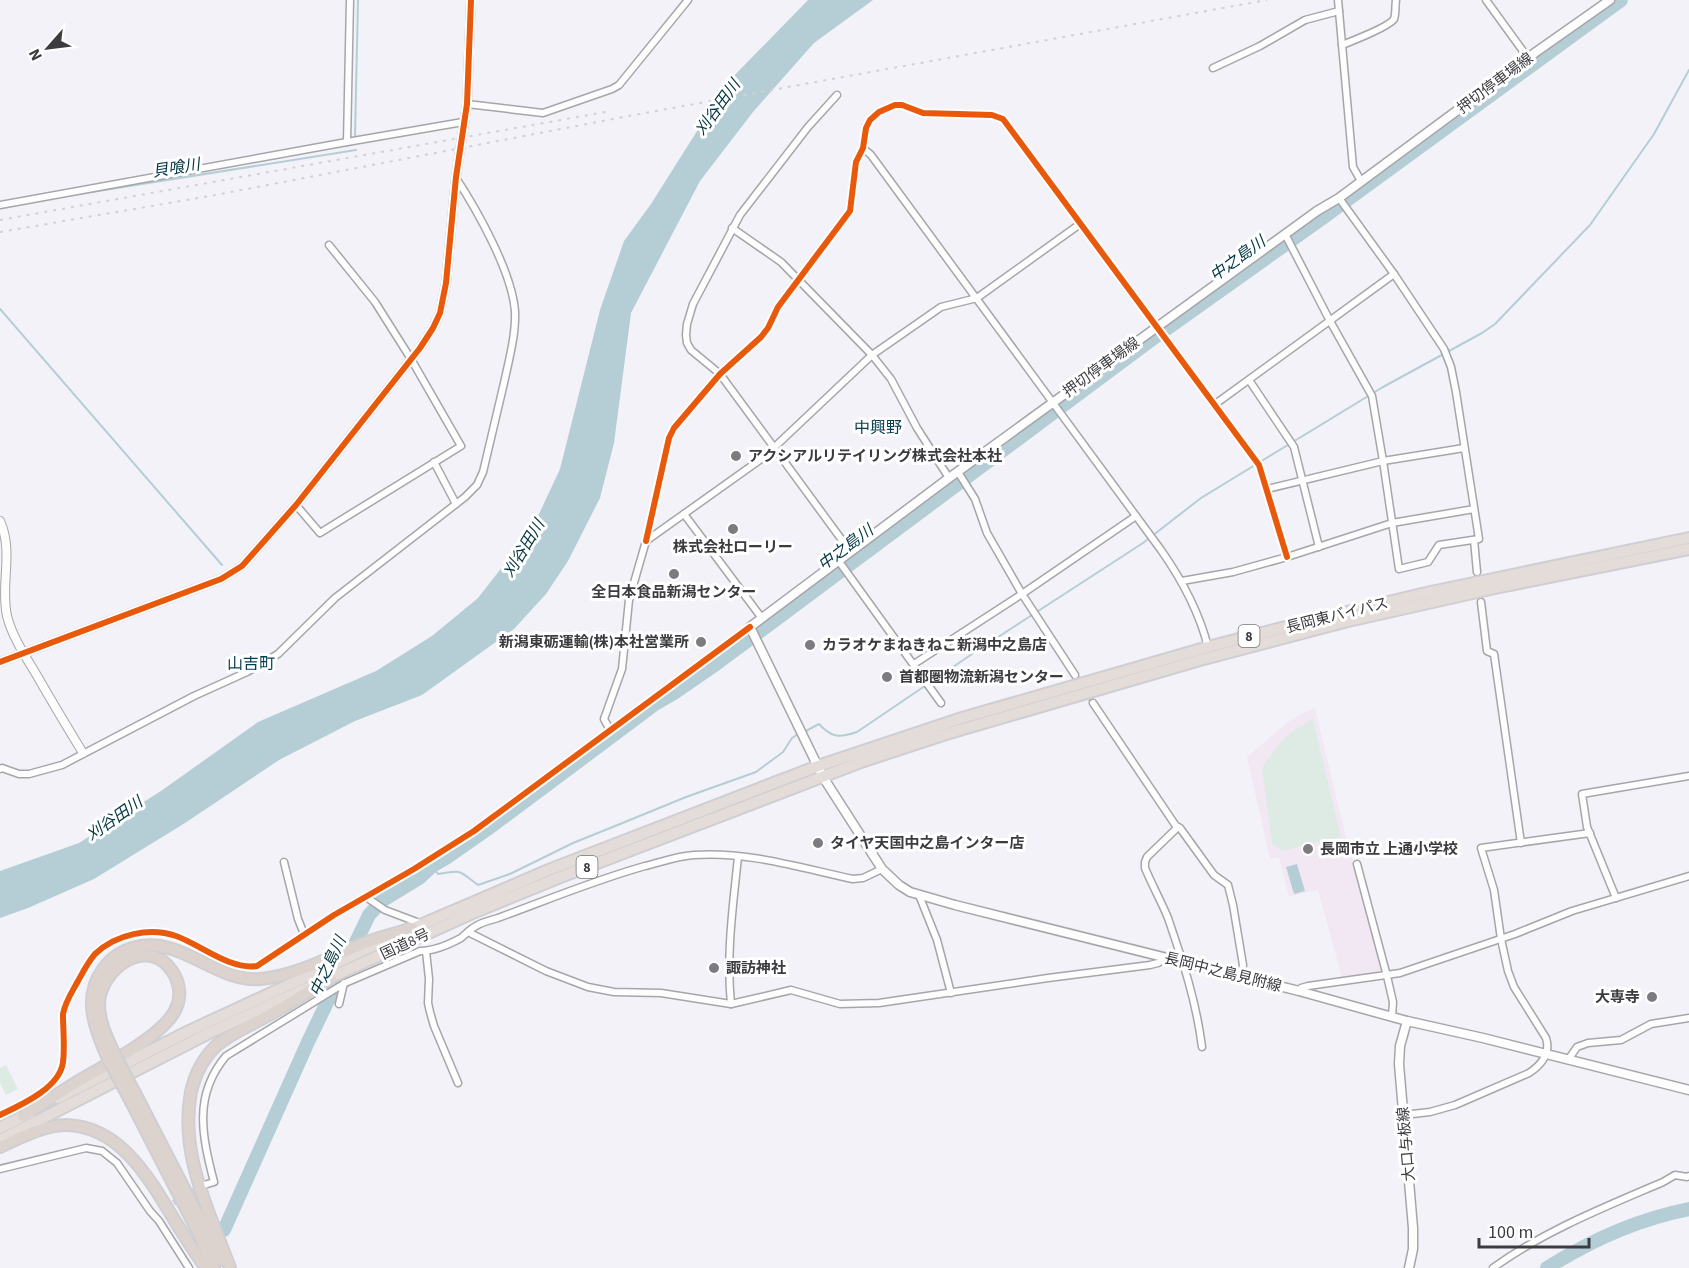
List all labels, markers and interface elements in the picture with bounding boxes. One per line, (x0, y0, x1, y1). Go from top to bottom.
north arrow (18, 18, 78, 78)
text: N (23, 45, 48, 64)
street label: 押切停車場線 (1453, 48, 1538, 119)
water label: 刈谷田川 (690, 74, 747, 140)
water label: 貝喰川 (151, 153, 204, 183)
water label: 中之島川 (1205, 230, 1272, 287)
street label: 押切停車場線 (1059, 332, 1144, 402)
district label: 中興野 (854, 417, 902, 439)
place label: アクシアルリテイリング株式会社本社 (748, 446, 1002, 467)
marker: アクシアルリテイリング株式会社本社 (729, 449, 743, 463)
water label: 刈谷田川 (498, 514, 551, 582)
water label: 中之島川 (813, 519, 879, 576)
marker: 株式会社ローリー (726, 522, 740, 536)
place label: 株式会社ローリー (673, 537, 793, 558)
marker: 全日本食品新潟センター (667, 567, 681, 581)
place label: 全日本食品新潟センター (591, 582, 757, 603)
street label: 長岡東バイパス (1284, 593, 1390, 638)
road number: 8 (1238, 625, 1260, 647)
place label: 新潟東砺運輸(株)本社営業所 (499, 632, 689, 653)
marker: 新潟東砺運輸(株)本社営業所 (694, 635, 708, 649)
place label: カラオケまねきねこ新潟中之島店 (822, 635, 1047, 656)
marker: カラオケまねきねこ新潟中之島店 (803, 638, 817, 652)
district label: 山吉町 (227, 653, 275, 675)
place label: 首都圏物流新潟センター (899, 667, 1064, 688)
marker: 首都圏物流新潟センター (880, 670, 894, 684)
water label: 刈谷田川 (82, 790, 149, 846)
place label: タイヤ天国中之島インター店 (830, 833, 1025, 854)
marker: タイヤ天国中之島インター店 (811, 836, 825, 850)
place label: 長岡市立 上通小学校 (1320, 839, 1458, 860)
marker: 長岡市立 上通小学校 (1301, 842, 1315, 856)
road number: 8 (576, 856, 598, 878)
street label: 国道8号 (377, 924, 433, 965)
water label: 中之島川 (304, 931, 352, 1000)
street label: 長岡中之島見附線 (1162, 948, 1284, 997)
place label: 諏訪神社 (726, 958, 786, 979)
marker: 諏訪神社 (707, 961, 721, 975)
place label: 大専寺 (1595, 987, 1640, 1008)
marker: 大専寺 (1645, 990, 1659, 1004)
street label: 大口与板線 (1393, 1106, 1420, 1182)
scale bar (1479, 1211, 1588, 1249)
text: 100 m (1488, 1220, 1533, 1245)

